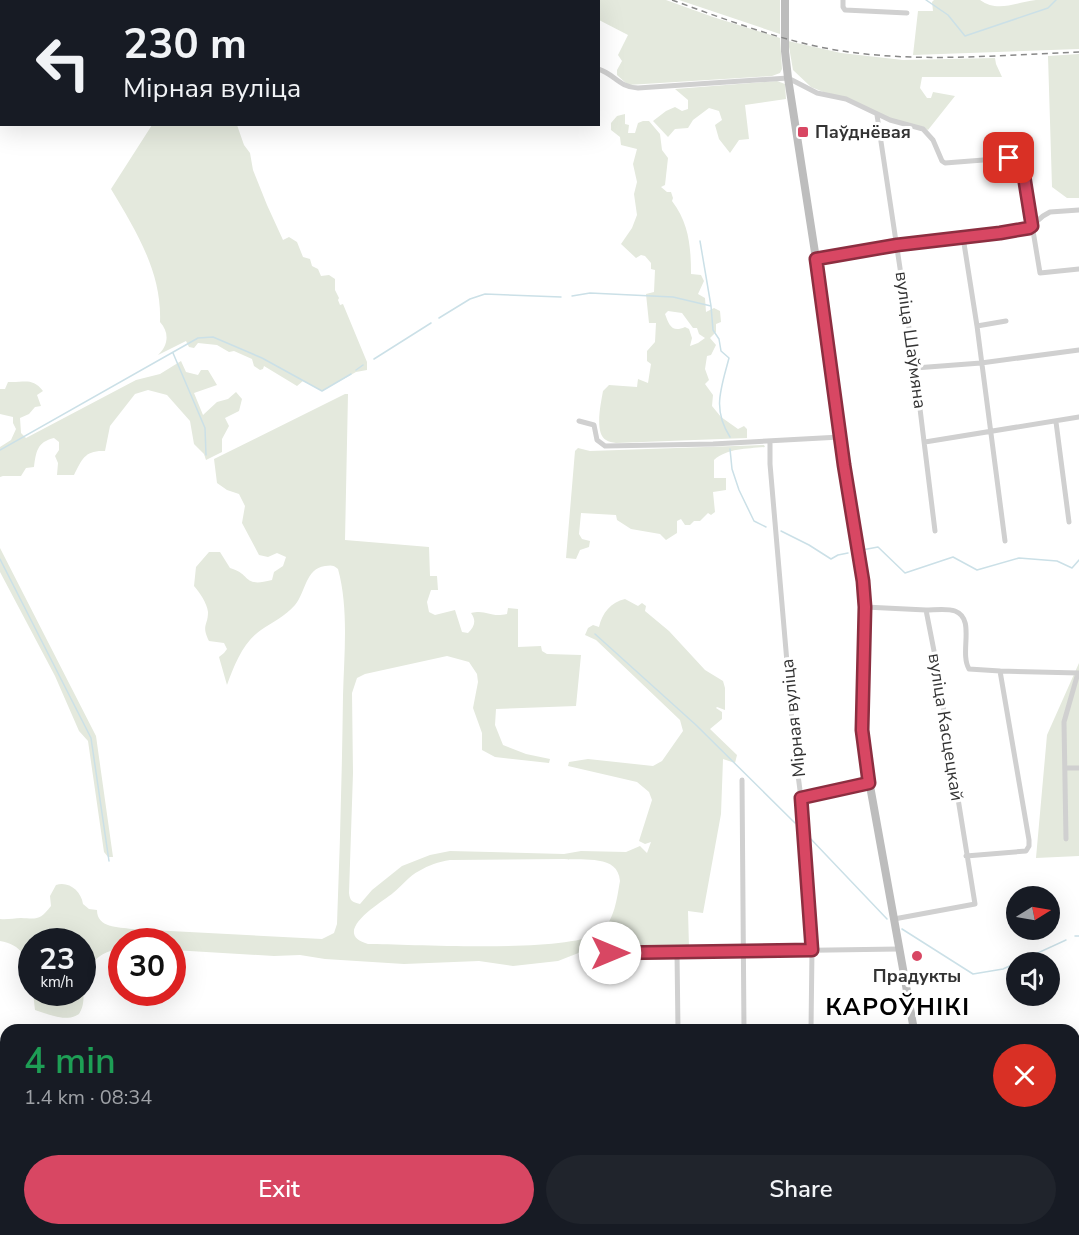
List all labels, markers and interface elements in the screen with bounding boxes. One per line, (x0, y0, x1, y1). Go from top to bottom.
text: 230 m (123, 16, 247, 73)
icon: left (24, 24, 102, 102)
text: Мірная вуліца (123, 70, 301, 107)
place label: Паўднёвая (815, 120, 911, 144)
marker: Паўднёвая (796, 125, 810, 139)
pin (983, 132, 1034, 183)
icon: arrive (992, 141, 1025, 174)
street label: вуліца Шаўмяна (889, 270, 933, 410)
street label: вуліца Касцецкай (922, 651, 970, 803)
street label: Мірная вуліца (775, 658, 811, 778)
north arrow (1006, 886, 1060, 940)
map controls (1006, 886, 1060, 1006)
position arrow (578, 921, 642, 985)
speed limit sign: 30 (108, 928, 186, 1006)
text: 23 (39, 939, 75, 980)
marker: Прадукты (910, 949, 924, 963)
button: sound (1006, 952, 1060, 1006)
place label: Прадукты (873, 964, 961, 988)
text: km/h (40, 972, 74, 992)
district label: КАРОЎНІКІ (825, 991, 971, 1023)
text: 4 min (24, 1037, 116, 1086)
button: close (993, 1044, 1056, 1107)
text: 1.4 km · 08:34 (24, 1084, 152, 1111)
button: Exit (24, 1155, 534, 1224)
button: Share (546, 1155, 1056, 1224)

